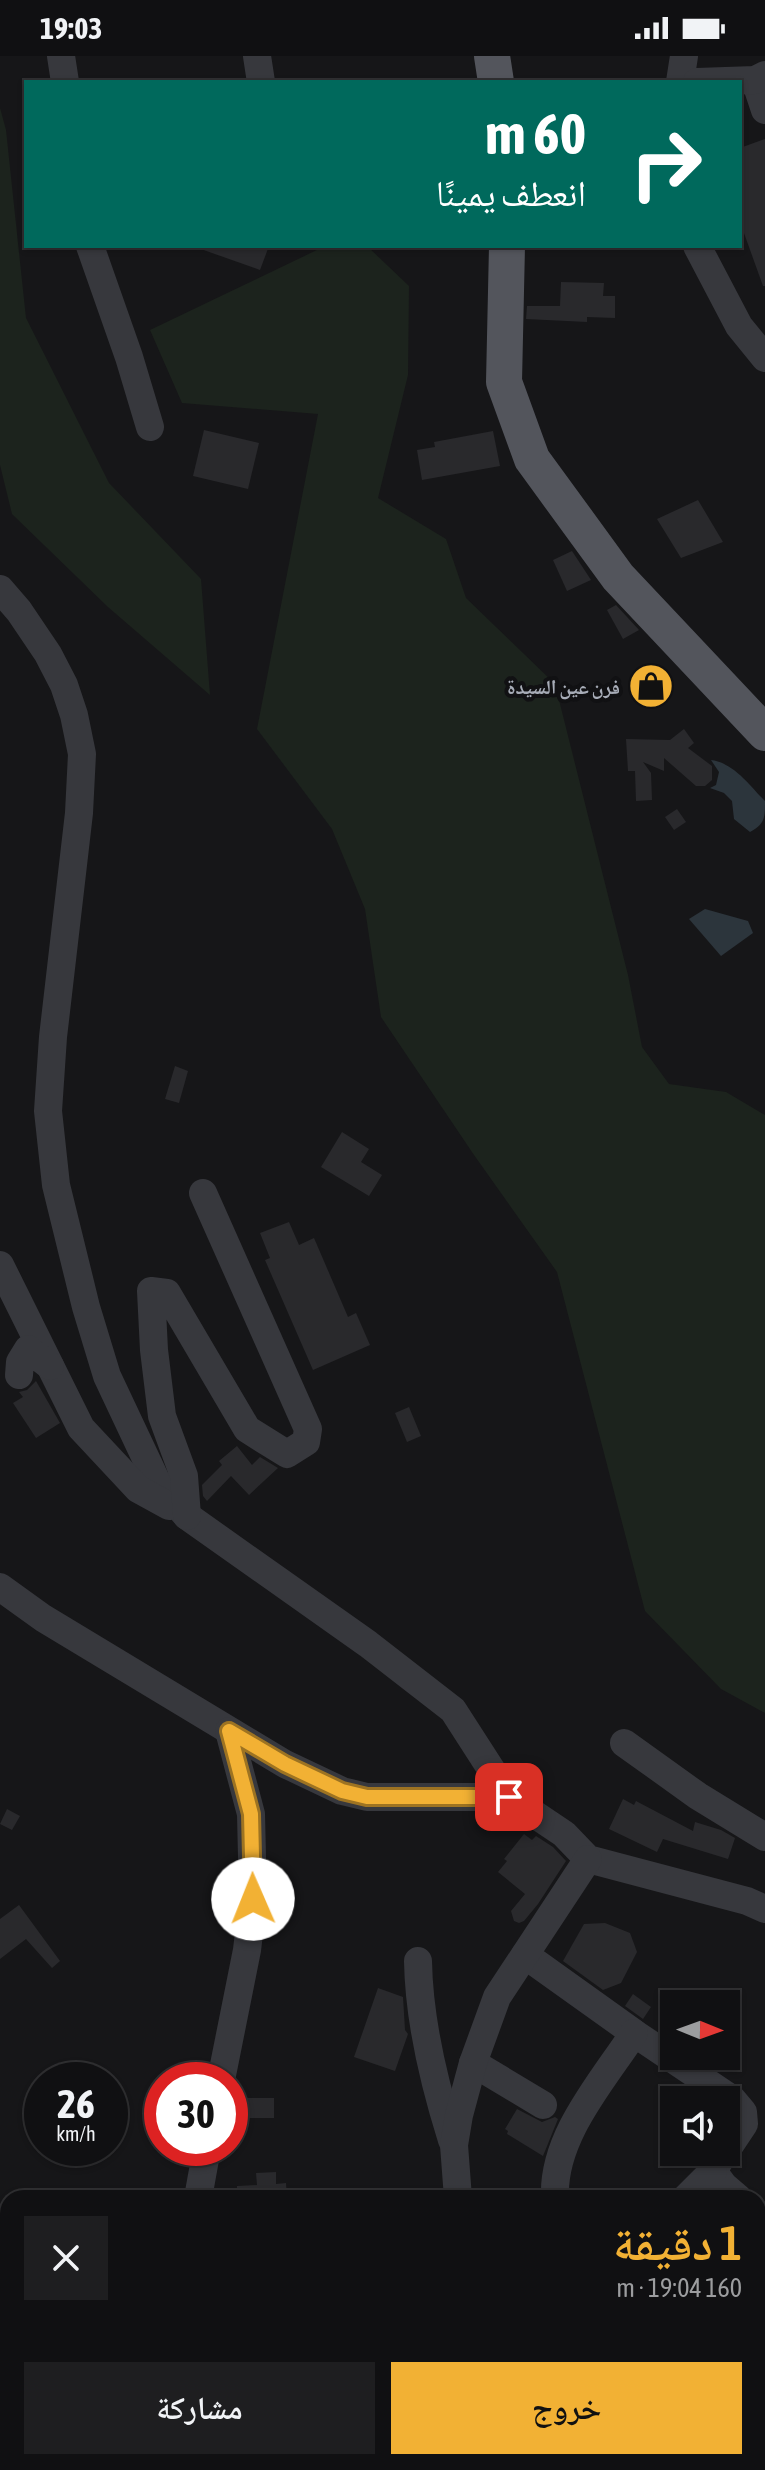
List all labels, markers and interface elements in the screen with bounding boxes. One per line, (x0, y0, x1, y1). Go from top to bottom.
text: 19:03 (40, 11, 102, 45)
text: 60 m (485, 102, 586, 166)
icon: right (614, 112, 718, 216)
text: انعطف يمينًا (436, 172, 586, 214)
shop icon: فرن عين السيدة (627, 662, 675, 710)
place label: فرن عين السيدة (507, 675, 620, 700)
pin (475, 1763, 543, 1831)
icon: arrive (487, 1775, 531, 1819)
position arrow (211, 1857, 295, 1941)
north arrow (660, 1990, 740, 2070)
map controls (660, 1990, 740, 2166)
speed limit sign: 30 (144, 2062, 248, 2166)
text: 26 (57, 2081, 95, 2126)
button: sound (660, 2086, 740, 2166)
text: km/h (56, 2122, 96, 2145)
text: 1 دقيقة (613, 2215, 742, 2270)
button: close (24, 2216, 108, 2300)
text: 160 m · 19:04 (616, 2273, 742, 2303)
button: مشاركة (24, 2362, 375, 2454)
button: خروج (391, 2362, 742, 2454)

